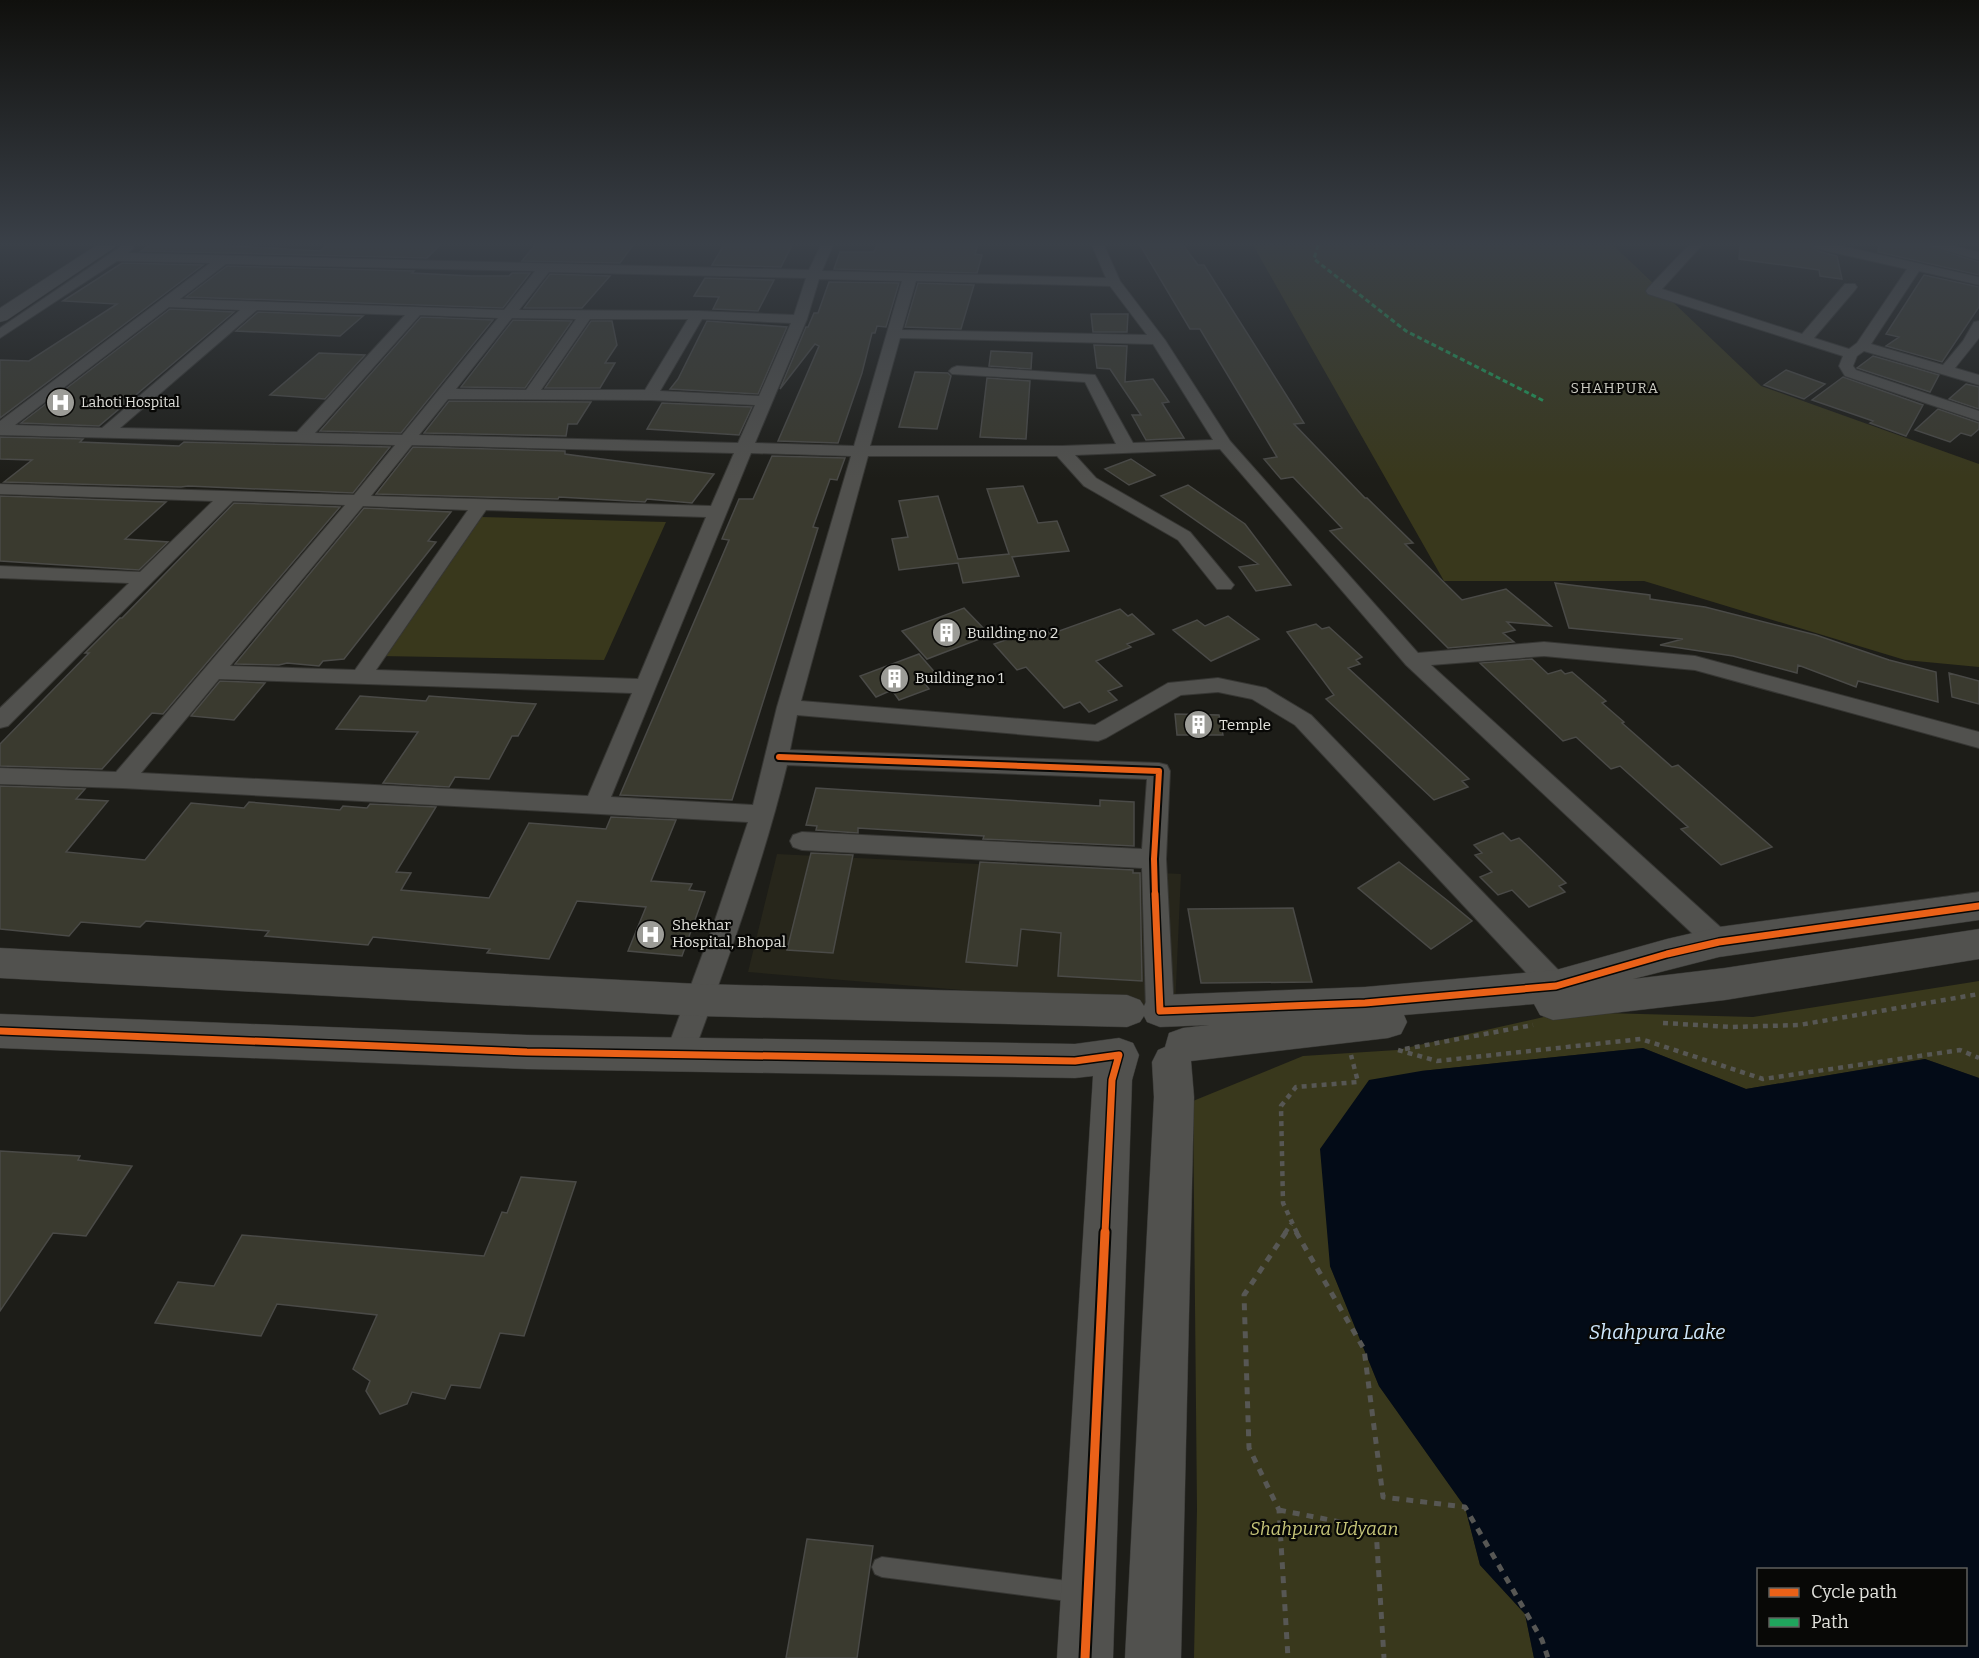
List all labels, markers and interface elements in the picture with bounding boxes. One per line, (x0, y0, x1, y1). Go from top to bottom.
district label: SHAHPURA (1570, 380, 1660, 397)
hospital icon: Lahoti Hospital (44, 386, 76, 418)
place label: Lahoti Hospital (81, 394, 180, 411)
building icon: Building no 2 (930, 617, 962, 649)
place label: Building no 2 (967, 624, 1058, 642)
building icon: Building no 1 (878, 662, 910, 694)
place label: Building no 1 (915, 669, 1004, 687)
building icon: Temple (1182, 709, 1214, 741)
place label: Temple (1219, 716, 1271, 734)
place label: Shekhar Hospital, Bhopal (672, 916, 786, 951)
hospital icon: Shekhar Hospital, Bhopal (635, 918, 667, 950)
water label: Shahpura Lake (1589, 1320, 1725, 1344)
park label: Shahpura Udyaan (1250, 1518, 1398, 1540)
legend (1757, 1568, 1967, 1646)
text: Cycle path (1811, 1581, 1897, 1603)
text: Path (1811, 1611, 1849, 1633)

